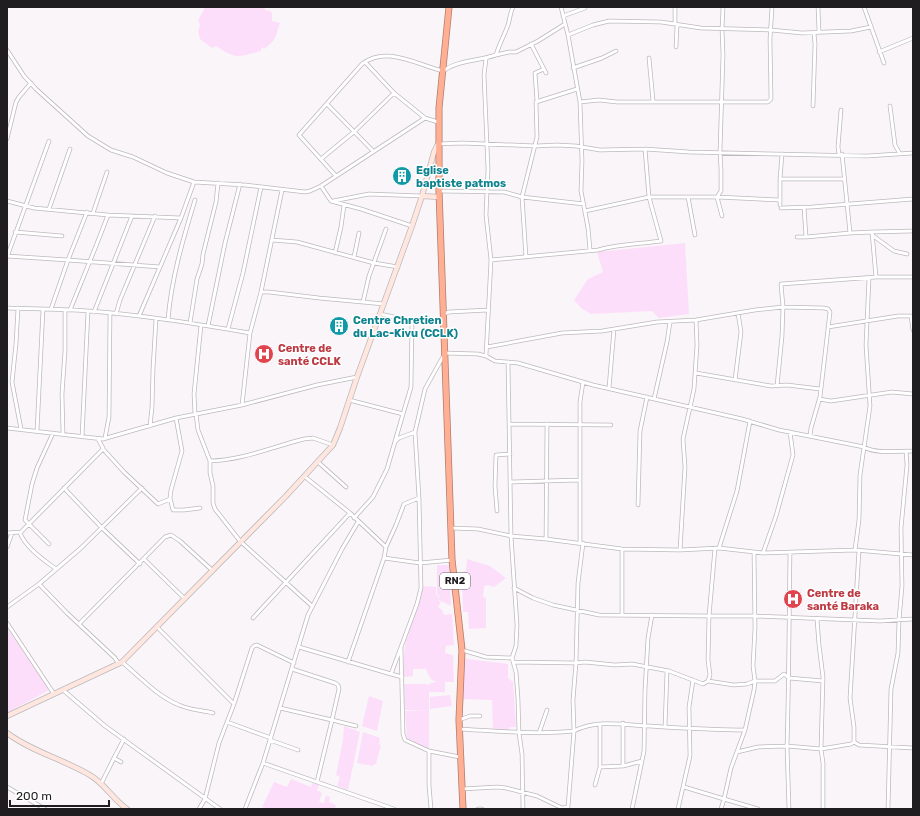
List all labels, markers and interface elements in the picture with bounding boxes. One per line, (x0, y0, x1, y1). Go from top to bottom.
place label: Eglise baptiste patmos (416, 164, 506, 190)
building icon: Eglise baptiste patmos (391, 165, 413, 187)
place label: Centre Chretien du Lac-Kivu (CCLK) (353, 314, 458, 340)
building icon: Centre Chretien du Lac-Kivu (CCLK) (328, 315, 350, 337)
place label: Centre de santé CCLK (278, 342, 342, 368)
hospital icon: Centre de santé CCLK (253, 343, 275, 365)
road number: RN2 (440, 573, 470, 589)
place label: Centre de santé Baraka (807, 587, 879, 613)
hospital icon: Centre de santé Baraka (782, 588, 804, 610)
scale bar (10, 782, 109, 808)
text: 200 m (16, 789, 52, 803)

